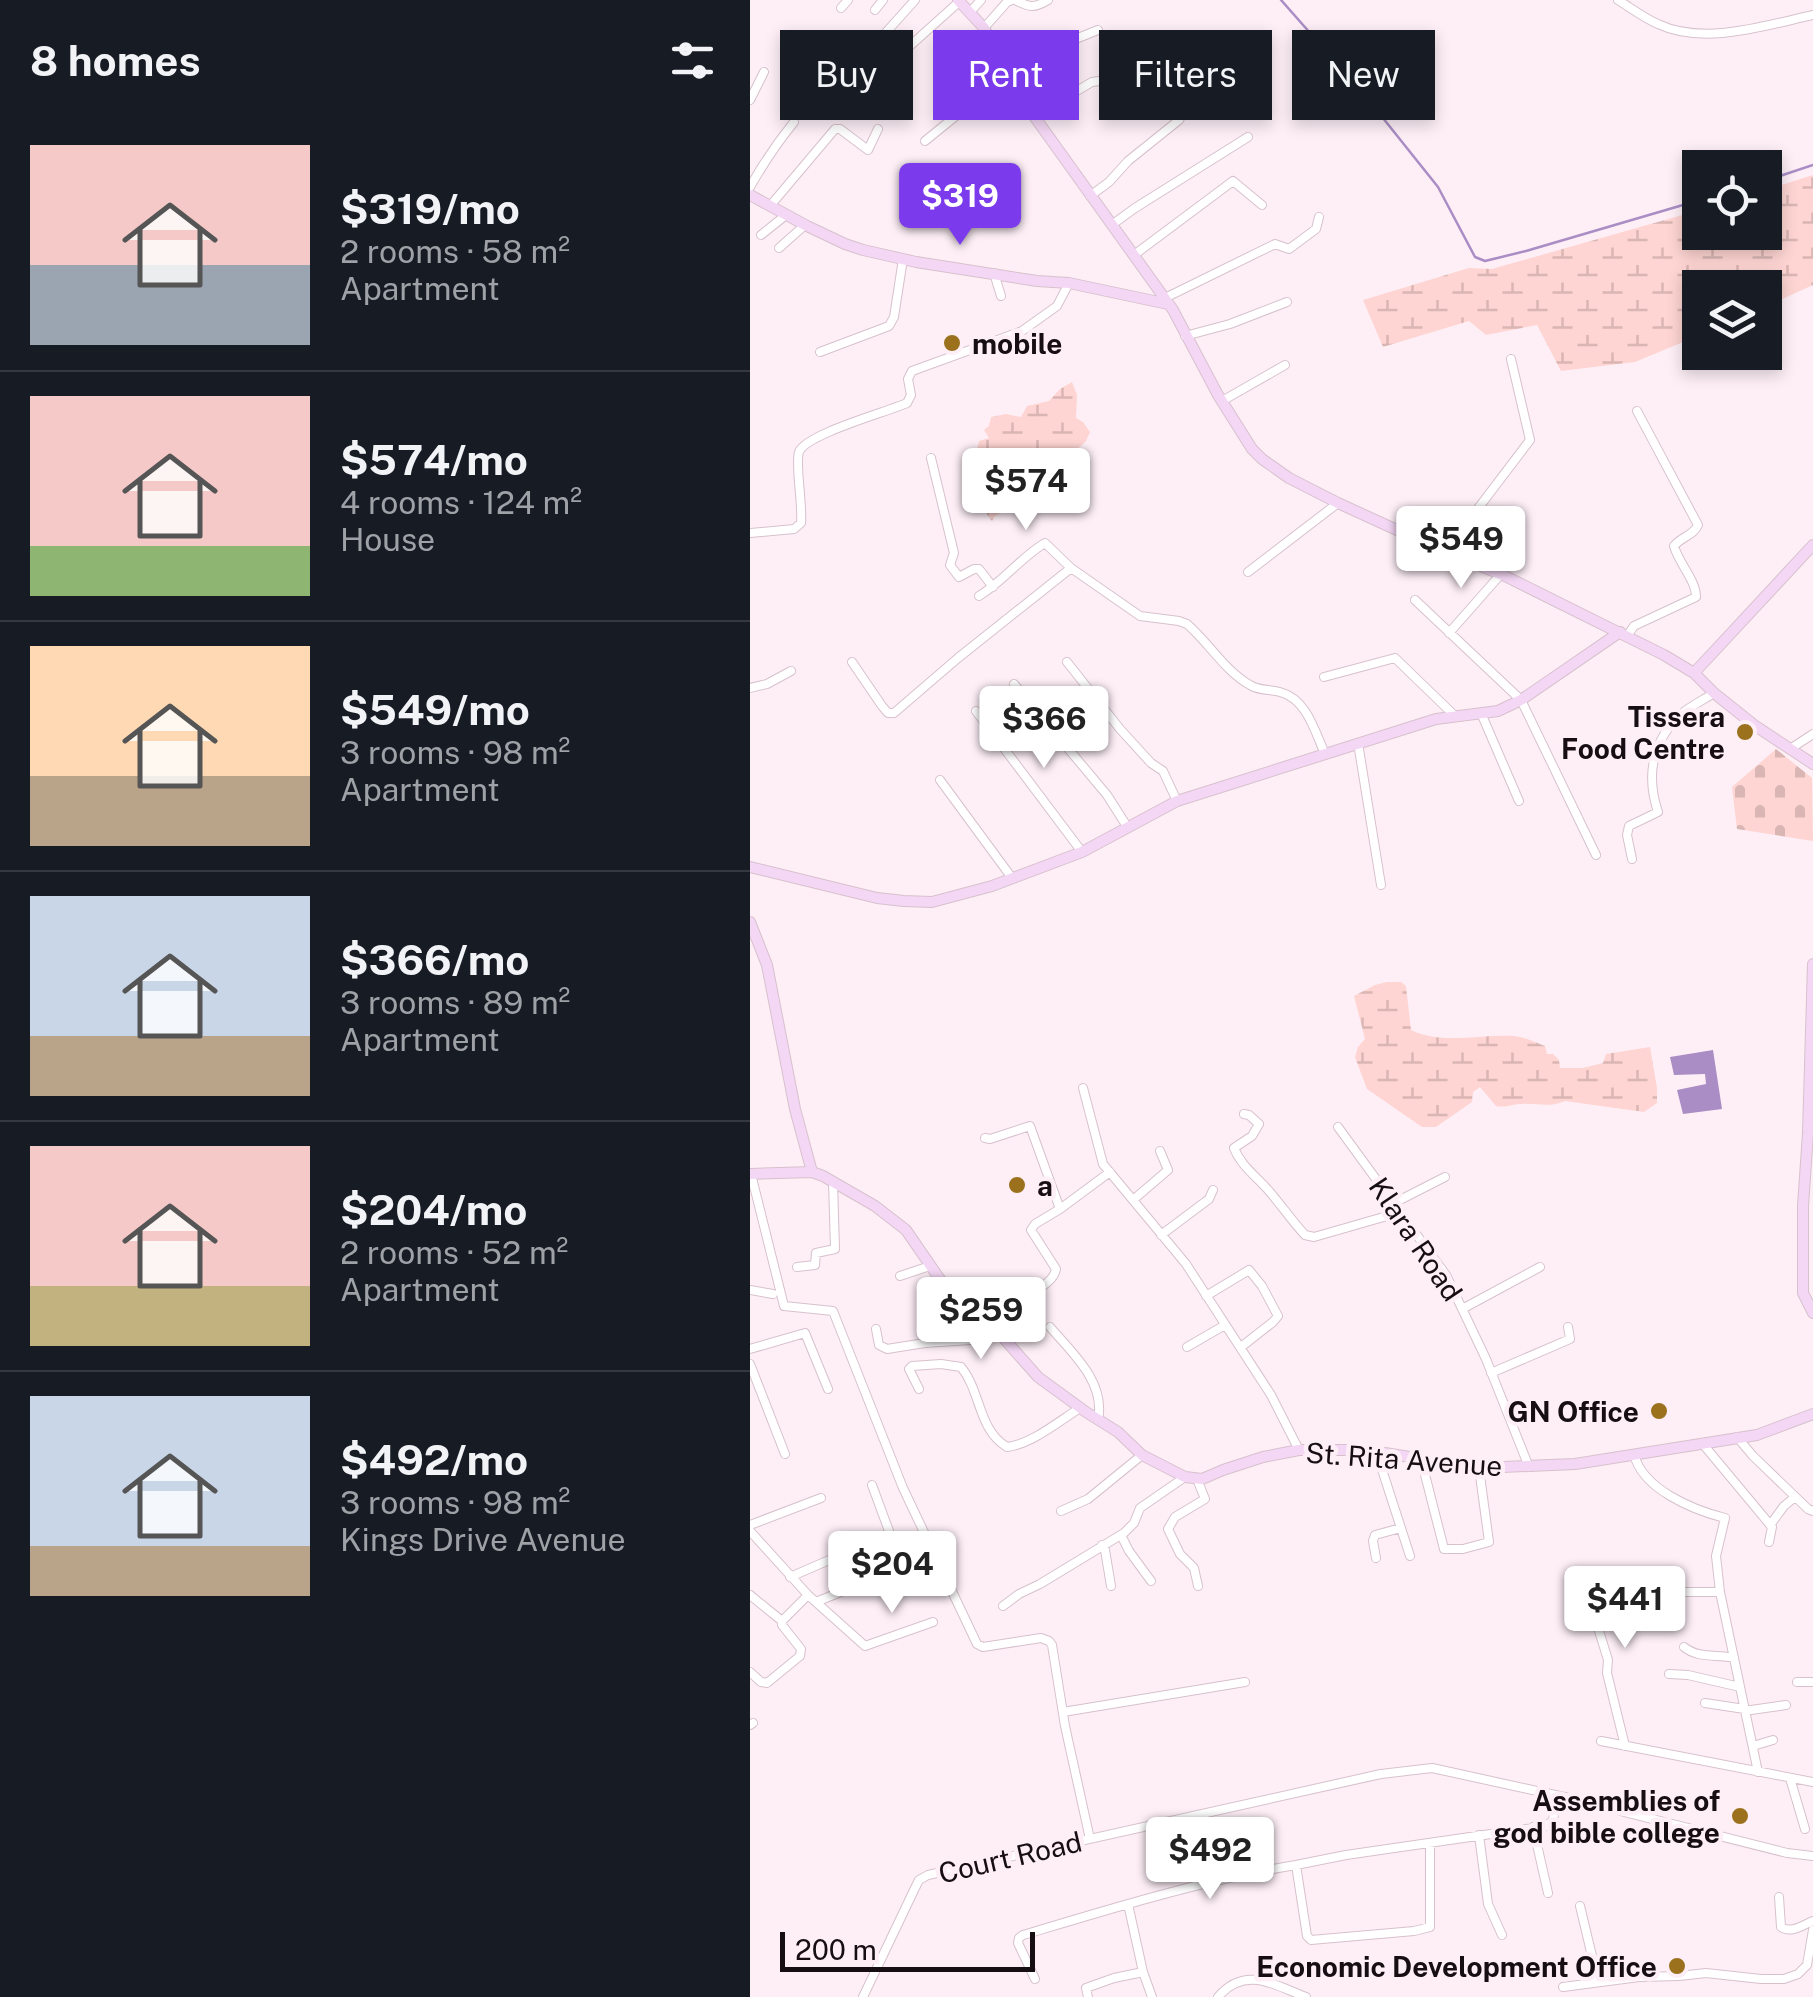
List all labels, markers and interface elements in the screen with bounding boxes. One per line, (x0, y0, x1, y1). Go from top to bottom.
chip: Buy (780, 30, 913, 120)
chip: Rent (933, 30, 1079, 120)
chip: Filters (1099, 30, 1272, 120)
chip: New (1292, 30, 1435, 120)
icon: filters (665, 33, 720, 88)
text: 8 homes (30, 36, 201, 85)
map controls (1682, 150, 1782, 370)
button: locate (1682, 150, 1782, 250)
pin: $319 (901, 163, 1019, 248)
text: $319 (921, 177, 999, 214)
text: $319/mo (340, 184, 520, 233)
icon: home (110, 185, 230, 305)
text: 2 rooms · 58 m² (340, 233, 570, 270)
text: Apartment (340, 270, 500, 307)
button: layers (1682, 270, 1782, 370)
place label: mobile (972, 327, 1062, 360)
marker: mobile (941, 332, 963, 354)
text: $574/mo (340, 435, 528, 484)
icon: home (110, 436, 230, 556)
pin: $574 (967, 448, 1085, 533)
text: $574 (984, 462, 1068, 499)
text: 4 rooms · 124 m² (340, 484, 582, 521)
pin: $549 (1402, 506, 1520, 591)
text: $549 (1418, 520, 1504, 557)
text: House (340, 521, 435, 558)
text: $549/mo (340, 685, 530, 734)
icon: home (110, 686, 230, 806)
pin: $366 (985, 686, 1103, 771)
text: $366 (1001, 700, 1087, 737)
place label: Tissera Food Centre (1561, 700, 1725, 765)
marker: Tissera Food Centre (1734, 721, 1756, 743)
text: 3 rooms · 98 m² (340, 734, 570, 771)
text: Apartment (340, 771, 500, 808)
text: $366/mo (340, 935, 530, 984)
icon: home (110, 936, 230, 1056)
text: 3 rooms · 89 m² (340, 984, 570, 1021)
text: Apartment (340, 1021, 500, 1058)
place label: a (1037, 1169, 1053, 1202)
street label: Klara Road (1363, 1171, 1469, 1307)
marker: a (1006, 1174, 1028, 1196)
text: $204/mo (340, 1185, 528, 1234)
icon: home (110, 1186, 230, 1306)
text: 2 rooms · 52 m² (340, 1234, 568, 1271)
text: Apartment (340, 1271, 500, 1308)
pin: $259 (922, 1277, 1040, 1362)
text: $259 (939, 1291, 1023, 1328)
place label: GN Office (1507, 1395, 1639, 1428)
marker: GN Office (1648, 1400, 1670, 1422)
text: $492/mo (340, 1435, 528, 1484)
icon: home (110, 1436, 230, 1556)
street label: St. Rita Avenue (1305, 1436, 1503, 1482)
text: 3 rooms · 98 m² (340, 1484, 570, 1521)
text: Kings Drive Avenue (340, 1521, 626, 1558)
pin: $204 (833, 1531, 951, 1616)
text: $204 (850, 1545, 934, 1582)
pin: $441 (1566, 1566, 1684, 1651)
text: $441 (1586, 1580, 1664, 1617)
place label: Assemblies of god bible college (1493, 1784, 1720, 1849)
marker: Assemblies of god bible college (1729, 1805, 1751, 1827)
pin: $492 (1151, 1817, 1269, 1902)
street label: Court Road (935, 1824, 1085, 1890)
text: $492 (1168, 1831, 1252, 1868)
scale bar (780, 1927, 1035, 1972)
text: 200 m (795, 1933, 877, 1966)
place label: Economic Development Office (1256, 1950, 1657, 1983)
marker: Economic Development Office (1666, 1955, 1688, 1977)

